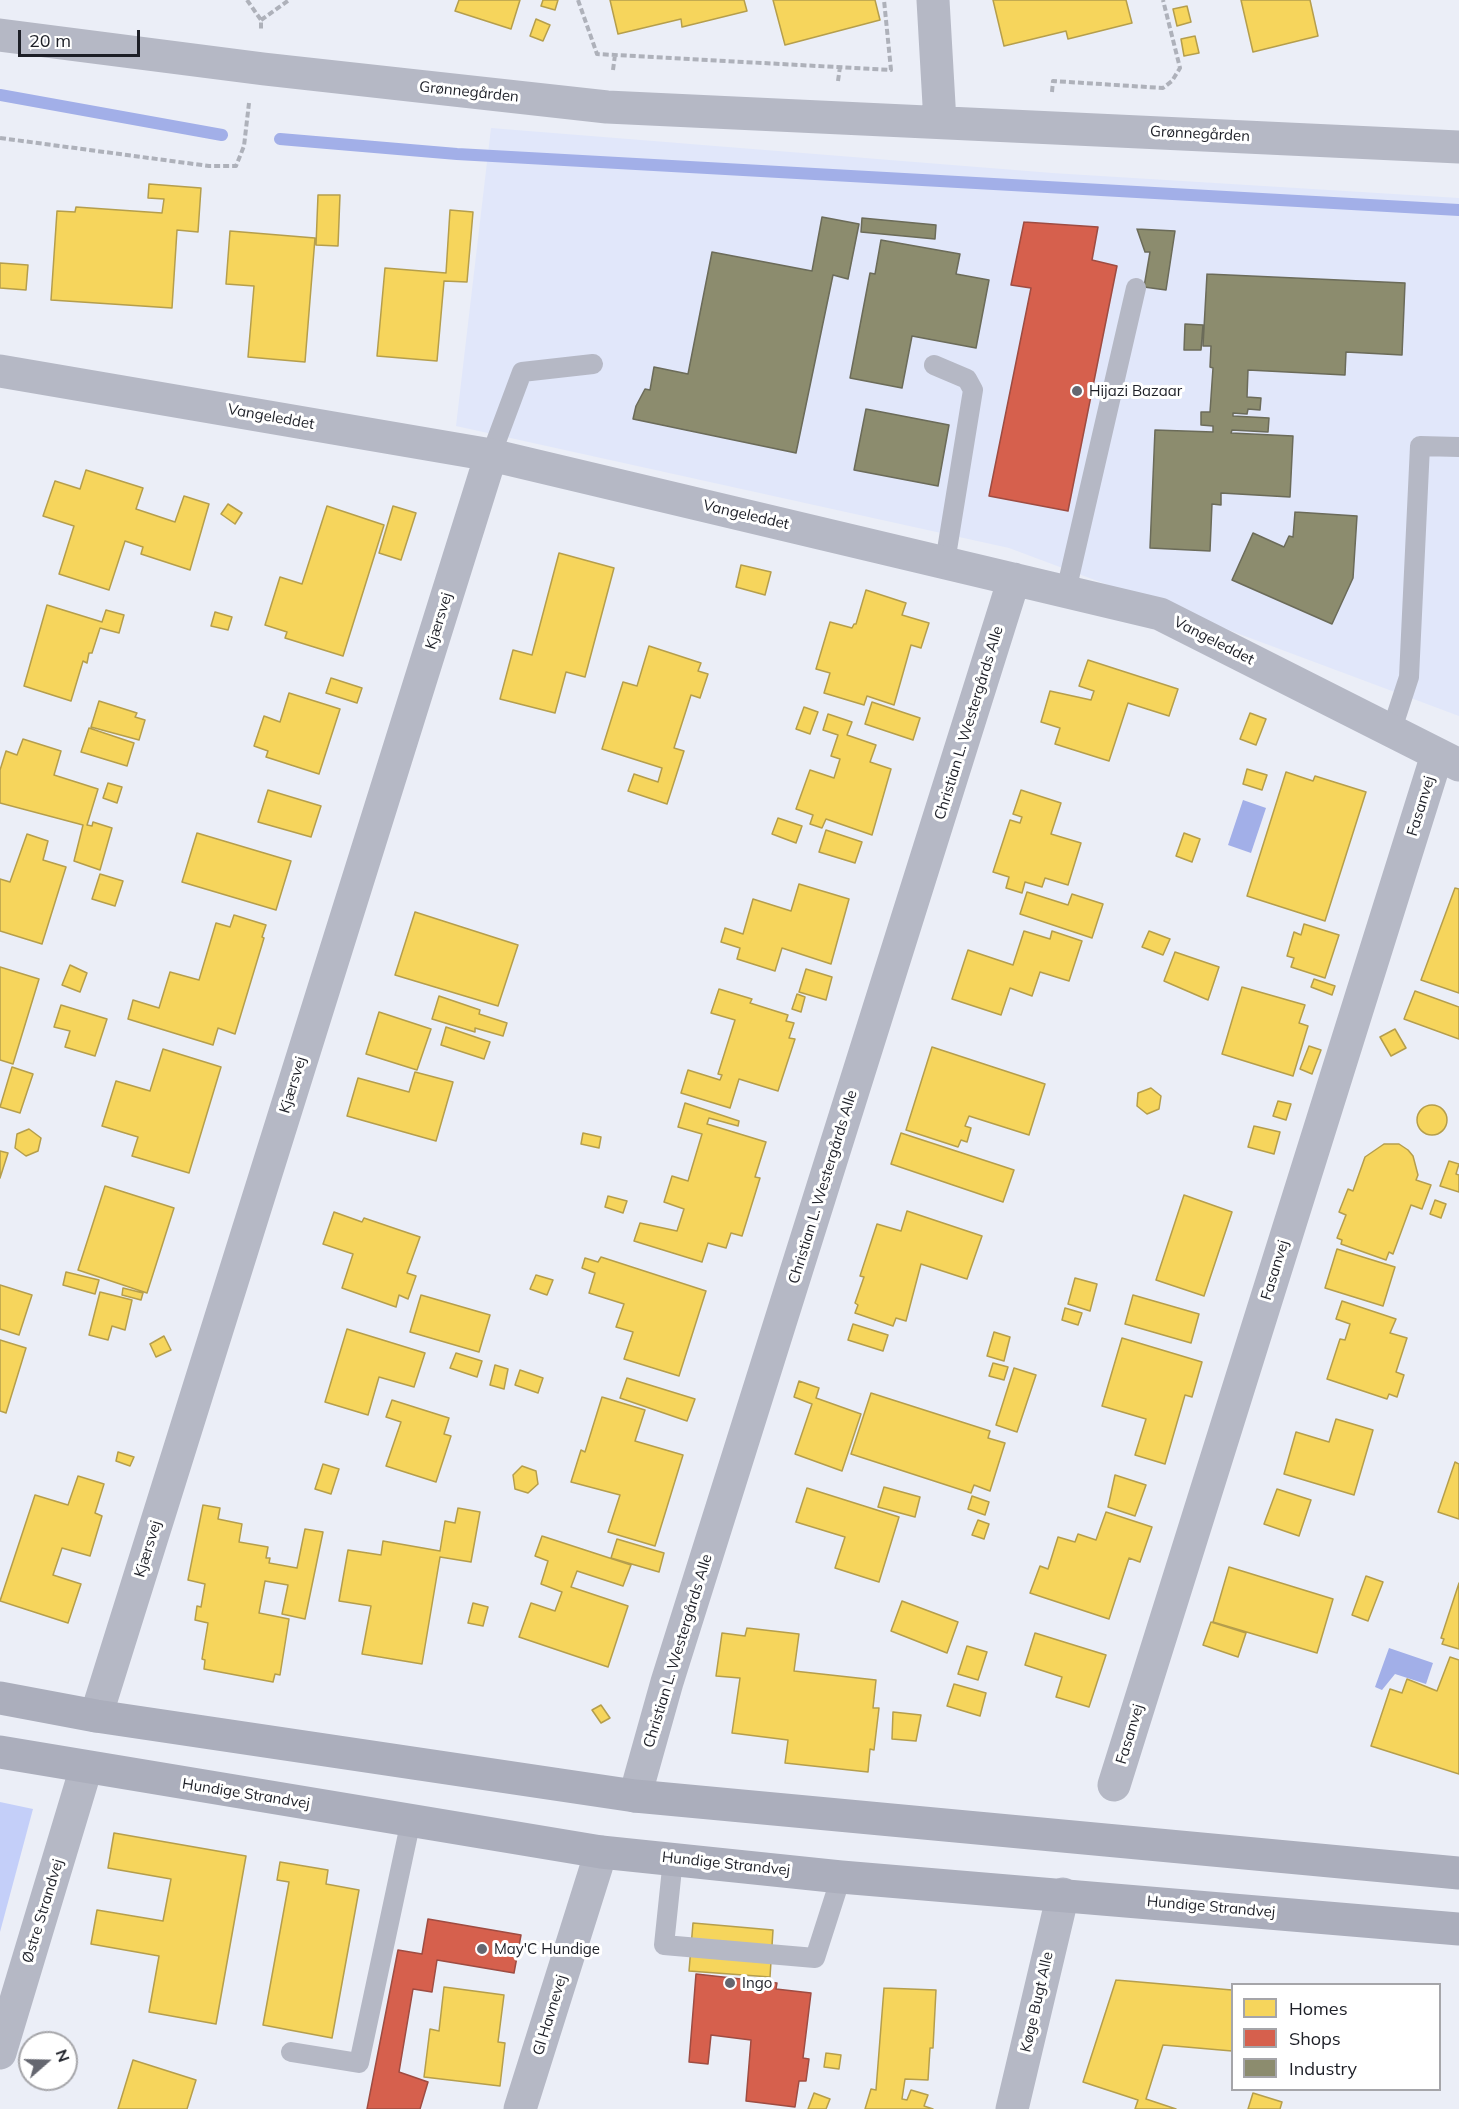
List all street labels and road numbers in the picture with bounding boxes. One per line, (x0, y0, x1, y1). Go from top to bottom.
street label: Grønnegården (418, 78, 520, 106)
street label: Grønnegården (1150, 122, 1250, 146)
street label: Vangeleddet (226, 401, 316, 433)
street label: Vangeleddet (701, 496, 791, 534)
street label: Kjærsvej (422, 590, 456, 652)
street label: Vangeleddet (1171, 613, 1257, 669)
street label: Christian L. Westergårds Alle (931, 624, 1007, 822)
street label: Fasanvej (1403, 774, 1439, 838)
street label: Kjærsvej (276, 1054, 310, 1116)
street label: Christian L. Westergårds Alle (785, 1088, 861, 1286)
street label: Fasanvej (1257, 1238, 1293, 1302)
street label: Kjærsvej (131, 1518, 165, 1580)
street label: Christian L. Westergårds Alle (640, 1552, 716, 1750)
street label: Fasanvej (1112, 1702, 1148, 1766)
street label: Hundige Strandvej (181, 1775, 311, 1813)
street label: Hundige Strandvej (661, 1848, 791, 1880)
street label: Østre Strandvej (19, 1857, 67, 1965)
street label: Hundige Strandvej (1146, 1892, 1276, 1922)
street label: Køge Bugt Alle (1017, 1950, 1057, 2054)
street label: Gl Havnevej (529, 1973, 571, 2057)

